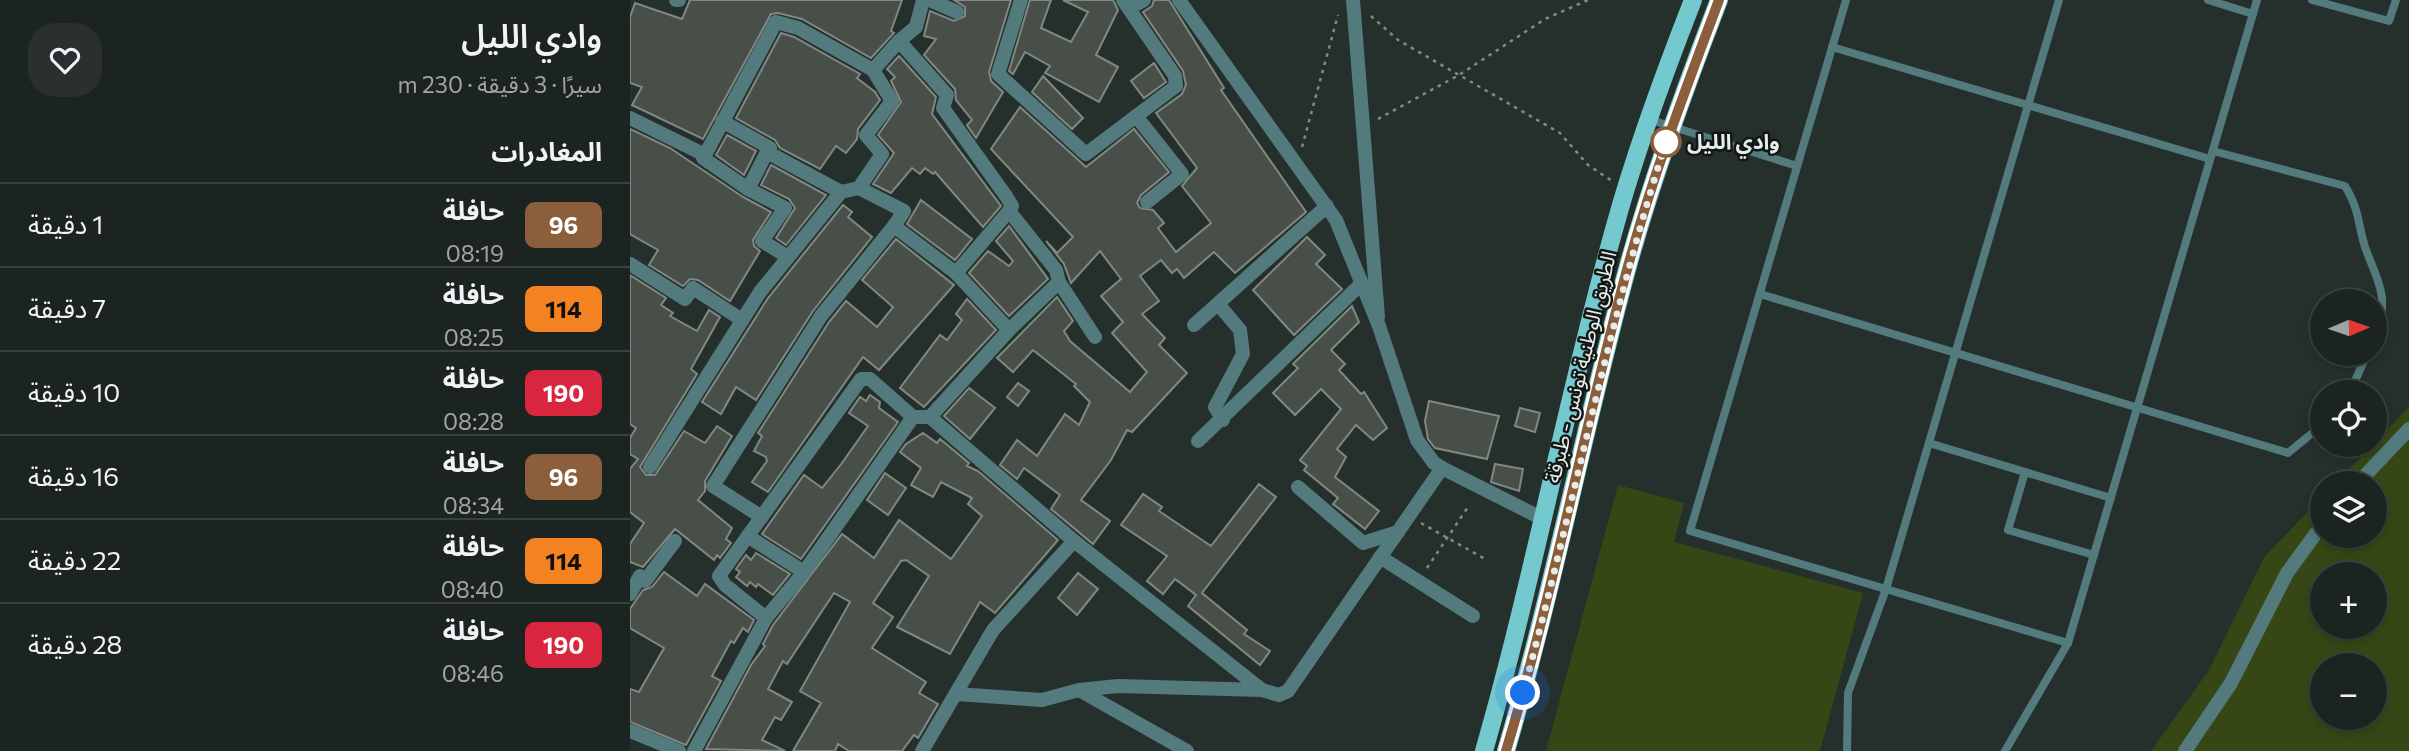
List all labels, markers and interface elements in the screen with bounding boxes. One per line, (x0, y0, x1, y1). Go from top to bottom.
text: وادي الليل (461, 14, 602, 55)
button: heart (28, 23, 102, 97)
text: سيرًا · 3 دقيقة · 230 m (398, 70, 602, 98)
marker: وادي الليل (1651, 127, 1681, 157)
place label: وادي الليل (1687, 128, 1780, 159)
text: المغادرات (491, 135, 602, 166)
text: حافلة (443, 194, 504, 225)
text: 1 دقيقة (28, 208, 103, 239)
text: 96 (549, 210, 578, 239)
text: 08:19 (446, 239, 504, 267)
street label: الطريق الوطنية تونس - طبرقة (1539, 248, 1622, 486)
text: حافلة (443, 278, 504, 309)
north arrow (2310, 289, 2387, 366)
map controls (2310, 289, 2387, 730)
text: 7 دقيقة (28, 292, 106, 323)
text: 114 (545, 294, 582, 323)
text: 08:25 (444, 323, 504, 351)
text: حافلة (443, 362, 504, 393)
text: 10 دقيقة (28, 376, 120, 407)
text: 190 (543, 378, 584, 407)
button: locate (2310, 380, 2387, 457)
text: 08:28 (443, 407, 504, 435)
text: حافلة (443, 446, 504, 477)
text: 16 دقيقة (28, 460, 119, 491)
text: 96 (549, 462, 578, 491)
button: layers (2310, 471, 2387, 548)
text: 08:34 (443, 491, 504, 519)
text: حافلة (443, 530, 504, 561)
text: 22 دقيقة (28, 544, 121, 575)
text: 114 (545, 546, 582, 575)
button: + (2310, 562, 2387, 639)
text: 08:40 (441, 575, 504, 603)
text: حافلة (443, 614, 504, 645)
text: 28 دقيقة (28, 628, 122, 659)
text: 190 (543, 630, 584, 659)
button: − (2310, 653, 2387, 730)
text: 08:46 (442, 659, 504, 687)
your location (1505, 675, 1540, 710)

